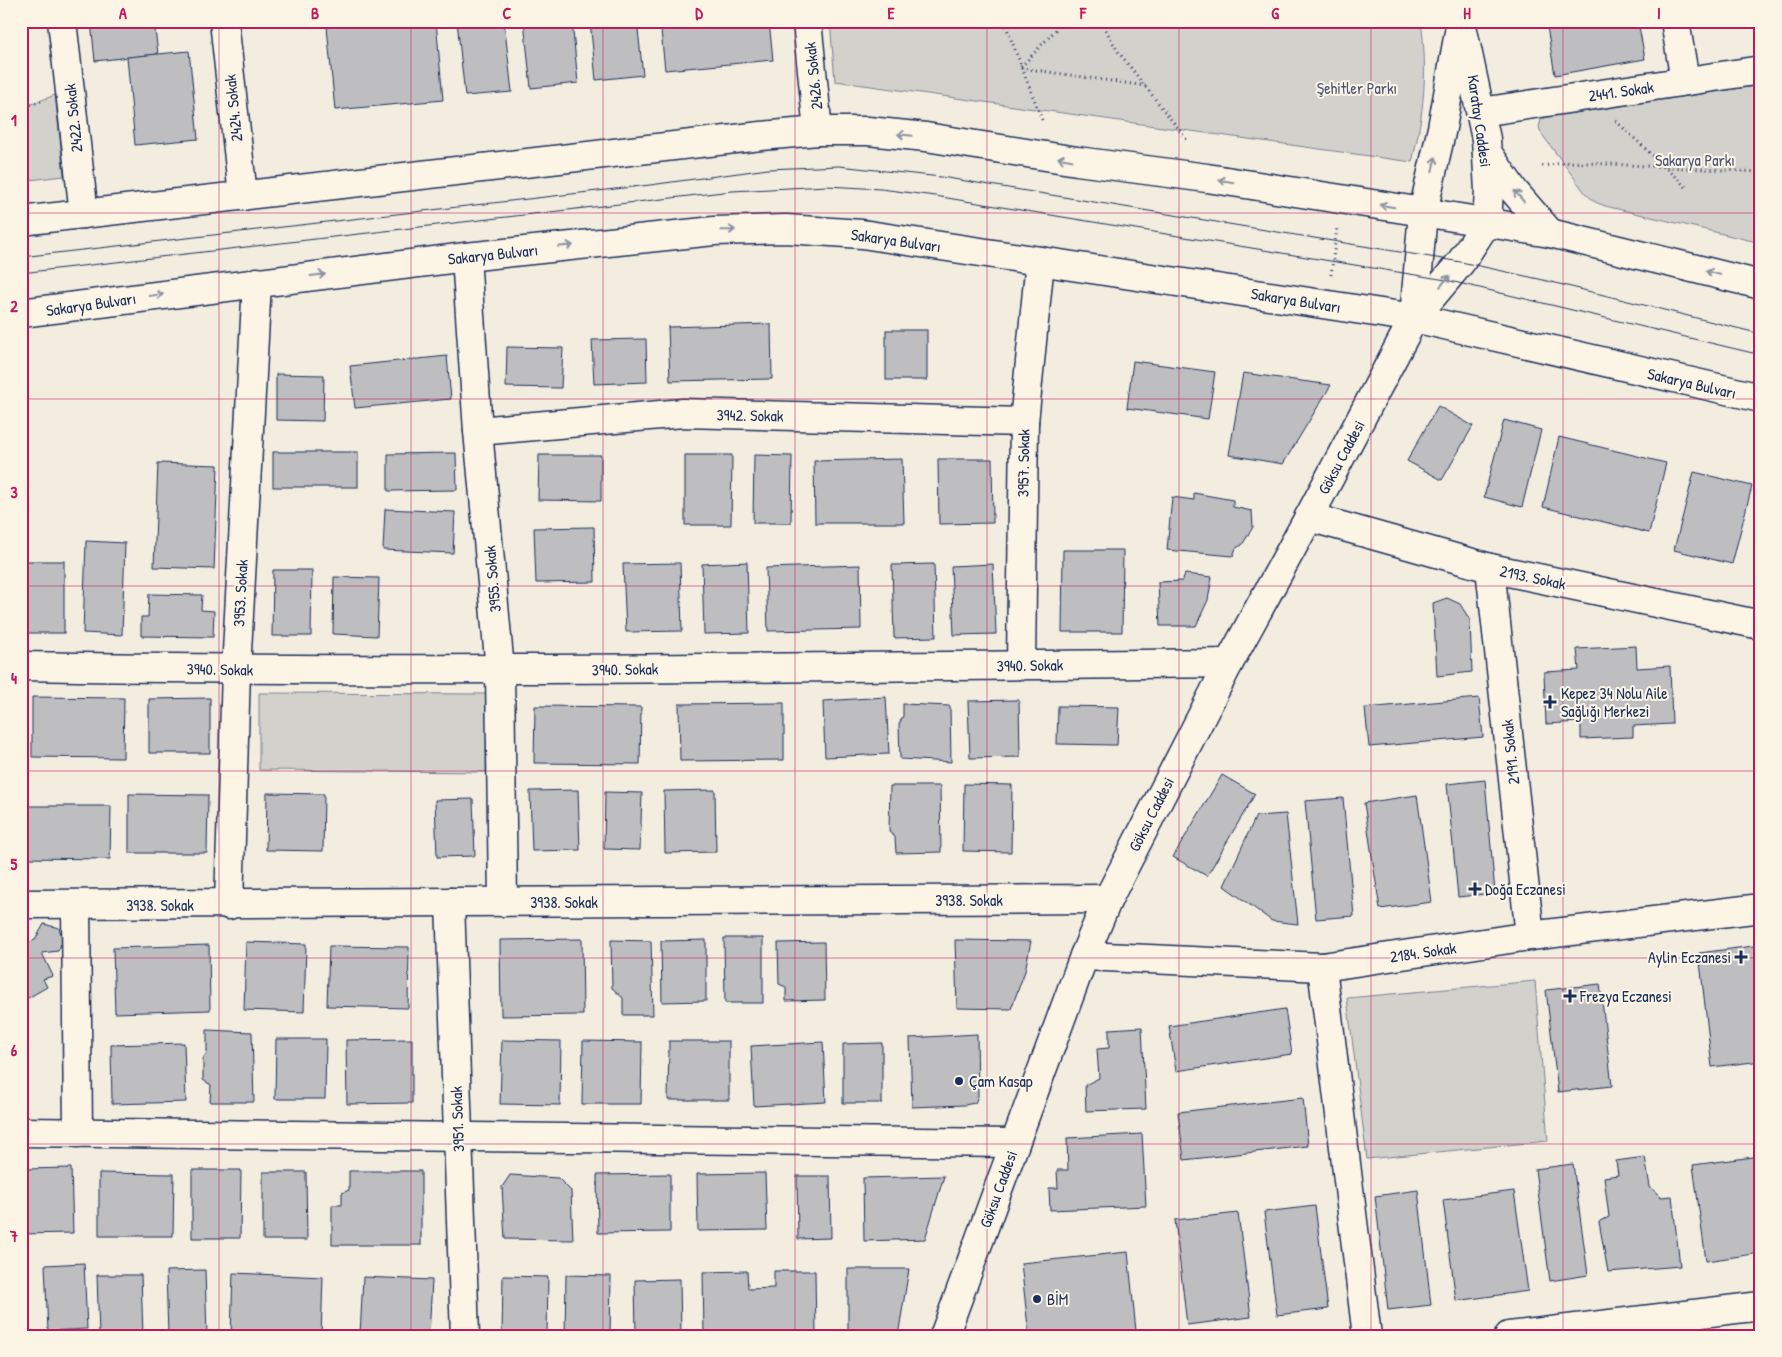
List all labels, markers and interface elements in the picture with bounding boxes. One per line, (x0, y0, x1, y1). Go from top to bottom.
text: A (119, 2, 127, 24)
text: B (311, 2, 319, 24)
text: C (503, 2, 512, 24)
text: D (695, 2, 703, 24)
text: E (887, 2, 895, 24)
text: F (1079, 2, 1087, 24)
text: G (1271, 2, 1279, 24)
text: H (1463, 2, 1471, 24)
text: I (1657, 2, 1661, 24)
street label: 2426. Sokak (798, 41, 827, 111)
street label: 2424. Sokak (218, 73, 247, 143)
street label: Karatay Caddesi (1463, 73, 1497, 169)
street label: 2441. Sokak (1587, 75, 1655, 106)
park label: Şehitler Parkı (1317, 77, 1397, 99)
street label: 2422. Sokak (58, 82, 88, 153)
text: 1 (11, 109, 17, 131)
one-way arrow (897, 130, 913, 139)
park label: Sakarya Parkı (1655, 149, 1735, 171)
one-way arrow (1058, 154, 1074, 164)
one-way arrow (1430, 157, 1439, 173)
one-way arrow (1219, 176, 1235, 186)
one-way arrow (1513, 189, 1524, 202)
one-way arrow (1379, 201, 1395, 211)
street label: Sakarya Bulvarı (850, 223, 942, 257)
one-way arrow (719, 225, 735, 235)
street label: Sakarya Bulvarı (447, 238, 539, 270)
one-way arrow (558, 241, 574, 251)
one-way arrow (1706, 268, 1722, 277)
one-way arrow (309, 270, 325, 280)
one-way arrow (1439, 274, 1451, 287)
street label: Sakarya Bulvarı (1250, 282, 1342, 318)
street label: Sakarya Bulvarı (45, 287, 137, 321)
one-way arrow (148, 290, 164, 300)
text: 2 (10, 295, 18, 317)
street label: Sakarya Bulvarı (1645, 362, 1739, 404)
street label: 3942. Sokak (716, 403, 784, 427)
street label: Göksu Caddesi (1312, 416, 1370, 498)
street label: 3957. Sokak (1011, 428, 1035, 497)
text: 3 (10, 481, 18, 503)
street label: 3955. Sokak (478, 544, 506, 613)
street label: 3953. Sokak (227, 558, 253, 627)
street label: 2193. Sokak (1498, 559, 1568, 595)
street label: 3940. Sokak (996, 653, 1064, 677)
street label: 3940. Sokak (186, 657, 254, 681)
street label: 3940. Sokak (591, 657, 659, 681)
text: 4 (11, 667, 17, 689)
place label: Kepez 34 Nolu Aile Sağlığı Merkezi (1561, 682, 1668, 722)
marker: Kepez 34 Nolu Aile Sağlığı Merkezi (1543, 695, 1557, 709)
street label: 2191. Sokak (1496, 718, 1524, 786)
street label: Göksu Caddesi (1123, 773, 1179, 855)
text: 5 (11, 853, 18, 875)
place label: Doğa Eczanesi (1485, 878, 1566, 900)
marker: Doğa Eczanesi (1469, 883, 1481, 895)
street label: 3938. Sokak (935, 889, 1003, 911)
street label: 3938. Sokak (530, 891, 598, 913)
street label: 3938. Sokak (126, 894, 194, 916)
street label: 2184. Sokak (1388, 936, 1458, 968)
place label: Aylin Eczanesi (1648, 946, 1731, 968)
marker: Aylin Eczanesi (1735, 951, 1747, 963)
place label: Frezya Eczanesi (1579, 985, 1672, 1007)
marker: Frezya Eczanesi (1564, 990, 1576, 1002)
text: 6 (11, 1039, 18, 1061)
place label: Çam Kasap (969, 1070, 1033, 1092)
marker: Çam Kasap (953, 1075, 965, 1087)
street label: 3951. Sokak (445, 1085, 469, 1152)
street label: Göksu Caddesi (974, 1147, 1022, 1231)
text: 7 (9, 1225, 18, 1247)
place label: BİM (1047, 1288, 1068, 1310)
marker: BİM (1031, 1293, 1043, 1305)

